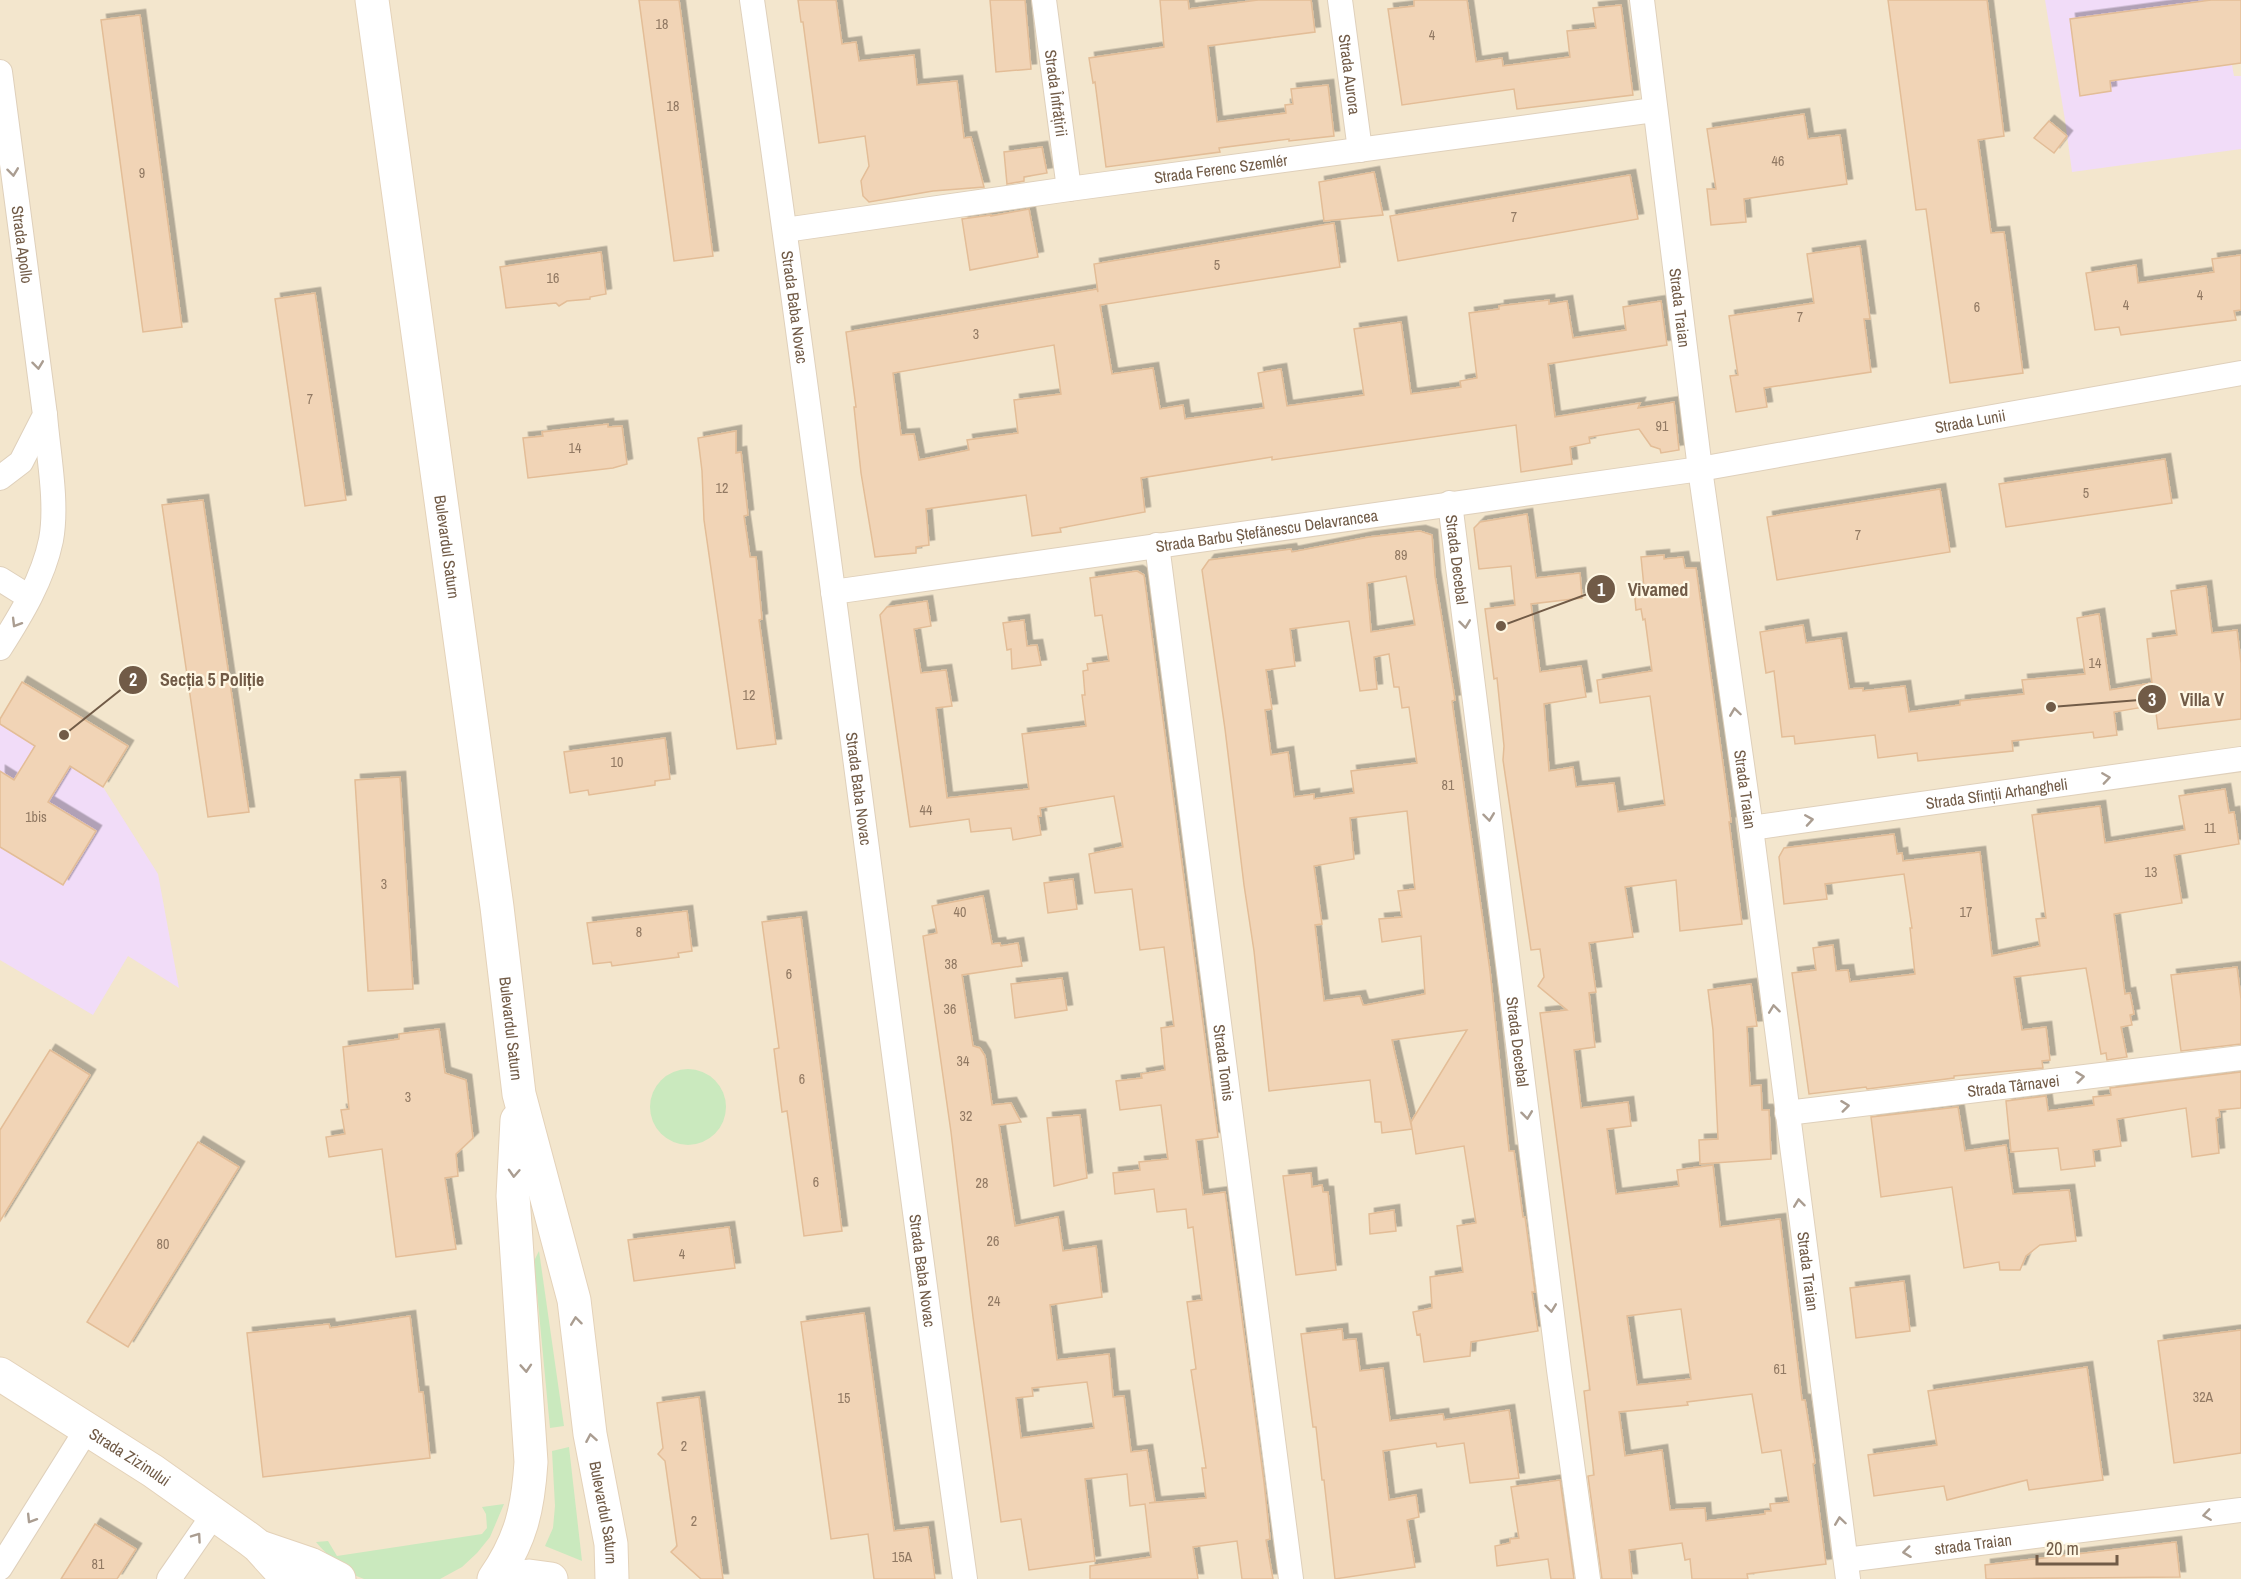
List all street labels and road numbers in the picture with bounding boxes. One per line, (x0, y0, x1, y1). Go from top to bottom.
street label: Strada Aurora (1334, 33, 1366, 117)
street label: Strada Înfrățirii (1040, 48, 1073, 138)
street label: Strada Ferenc Szemlér (1153, 149, 1289, 188)
street label: Strada Apollo (7, 204, 39, 285)
street label: Strada Baba Novac (776, 249, 814, 365)
street label: Strada Traian (1664, 267, 1696, 349)
street label: Strada Lunii (1933, 404, 2007, 438)
street label: Bulevardul Saturn (429, 494, 465, 600)
street label: Strada Barbu Ștefănescu Delavrancea (1154, 504, 1380, 557)
street label: Strada Decebal (1441, 513, 1474, 606)
street label: Strada Baba Novac (841, 731, 878, 847)
street label: Strada Traian (1729, 748, 1762, 830)
street label: Strada Sfinții Arhangheli (1924, 773, 2069, 814)
street label: Bulevardul Saturn (494, 975, 528, 1082)
street label: Strada Decebal (1501, 995, 1534, 1088)
street label: Strada Tomis (1208, 1023, 1240, 1102)
street label: Strada Târnavei (1966, 1069, 2061, 1102)
street label: Strada Baba Novac (904, 1213, 941, 1329)
street label: Strada Traian (1792, 1230, 1824, 1312)
street label: Strada Zizinului (85, 1422, 175, 1491)
street label: Bulevardul Saturn (584, 1459, 623, 1564)
street label: strada Traian (1933, 1528, 2013, 1560)

